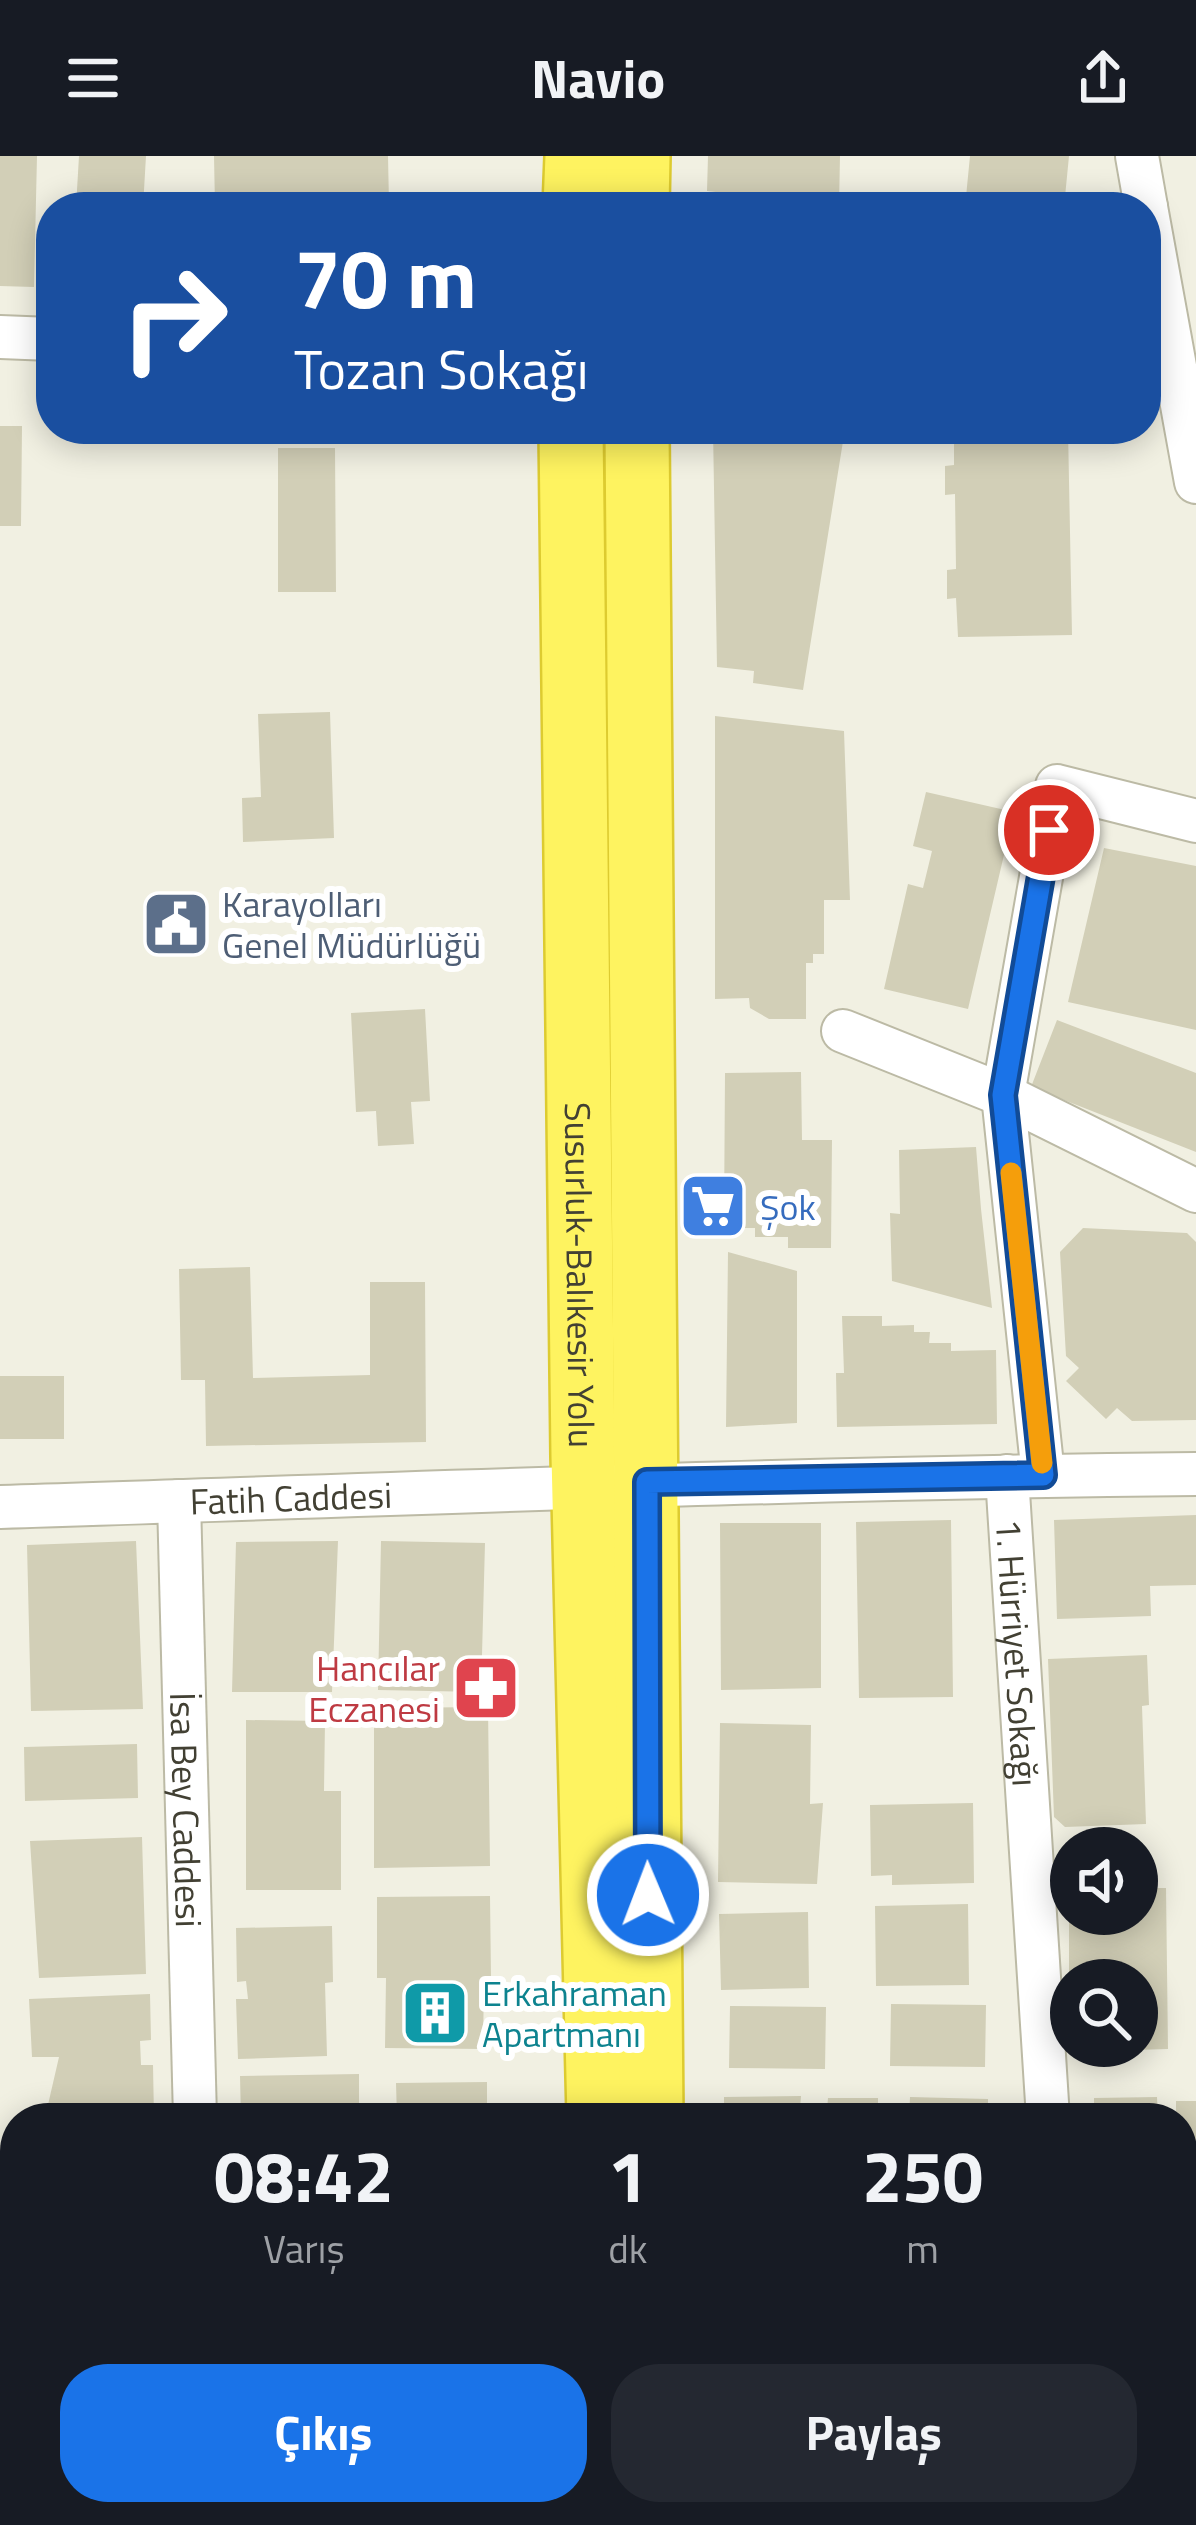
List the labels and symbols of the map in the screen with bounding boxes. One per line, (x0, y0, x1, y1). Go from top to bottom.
pin (998, 779, 1100, 881)
place label: Karayolları Genel Müdürlüğü (222, 876, 481, 972)
public building icon: Karayolları Genel Müdürlüğü (141, 889, 211, 959)
street label: Susurluk-Balıkesir Yolu (551, 1102, 610, 1448)
supermarket icon: Şok (678, 1171, 748, 1241)
place label: Şok (760, 1179, 816, 1234)
street label: Fatih Caddesi (189, 1466, 393, 1528)
street label: 1. Hürriyet Sokağı (982, 1517, 1054, 1788)
place label: Hancılar Eczanesi (308, 1640, 440, 1736)
pharmacy icon: Hancılar Eczanesi (451, 1653, 521, 1723)
street label: İsa Bey Caddesi (156, 1691, 218, 1928)
position arrow (585, 1832, 711, 1958)
place label: Erkahraman Apartmanı (482, 1965, 667, 2061)
building icon: Erkahraman Apartmanı (400, 1978, 470, 2048)

